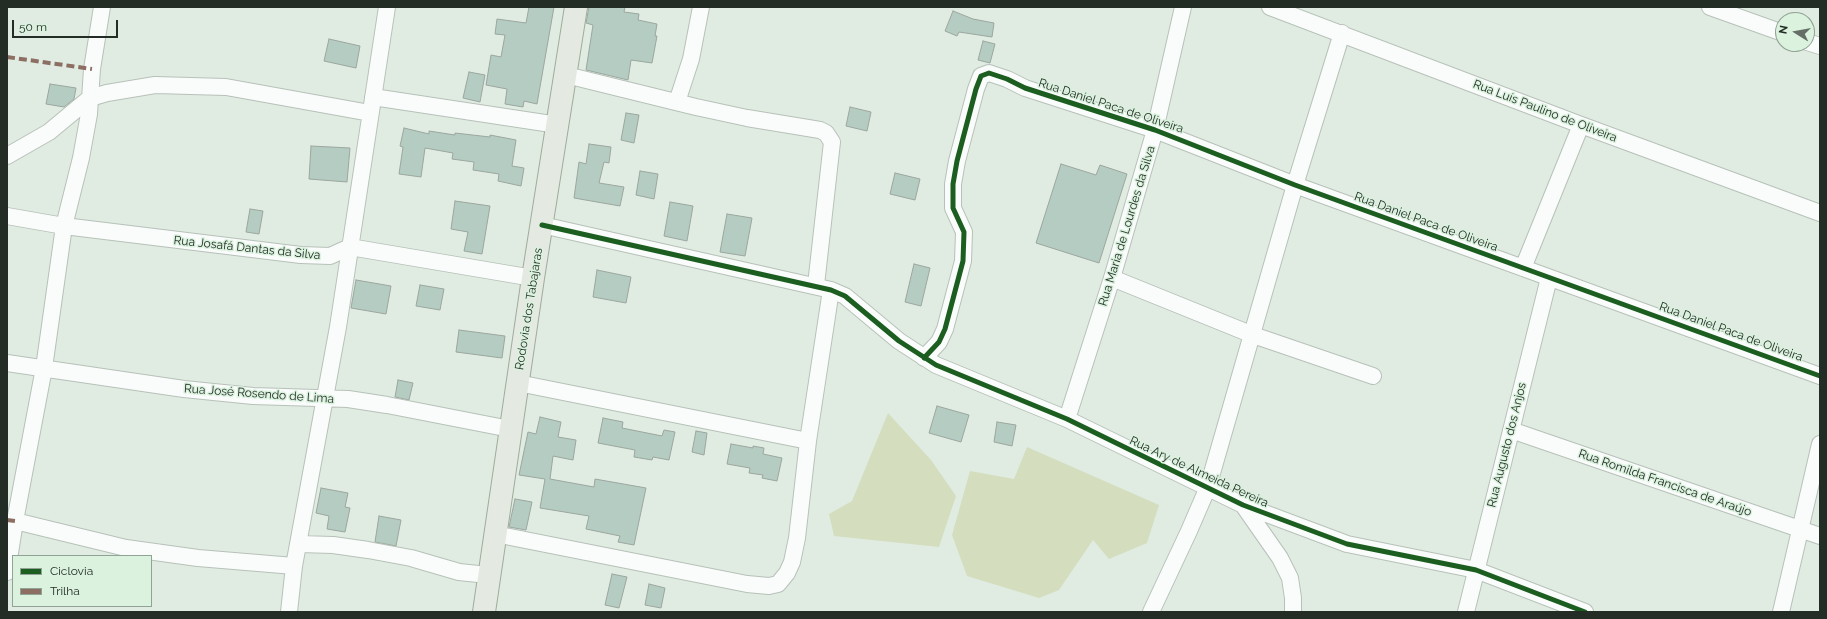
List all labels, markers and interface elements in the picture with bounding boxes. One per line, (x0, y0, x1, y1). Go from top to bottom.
scale bar (14, 12, 120, 38)
north arrow (1775, 12, 1815, 52)
text: 50 m (19, 20, 47, 34)
text: N (1777, 24, 1791, 35)
street label: Rua Daniel Paca de Oliveira (1037, 76, 1185, 136)
street label: Rua Luís Paulino de Oliveira (1471, 77, 1619, 145)
street label: Rua Maria de Lourdes da Silva (1096, 144, 1158, 308)
street label: Rua Daniel Paca de Oliveira (1352, 189, 1500, 255)
street label: Rua Josafá Dantas da Silva (173, 233, 321, 263)
street label: Rodovia dos Tabajaras (512, 247, 546, 371)
street label: Rua Daniel Paca de Oliveira (1657, 299, 1805, 365)
street label: Rua Augusto dos Anjos (1485, 381, 1529, 509)
street label: Rua José Rosendo de Lima (184, 382, 334, 406)
street label: Rua Ary de Almeida Pereira (1127, 433, 1271, 511)
street label: Rua Romilda Francisca de Araújo (1577, 447, 1753, 519)
legend (12, 555, 152, 607)
text: Ciclovia (50, 564, 93, 578)
text: Trilha (50, 584, 80, 598)

